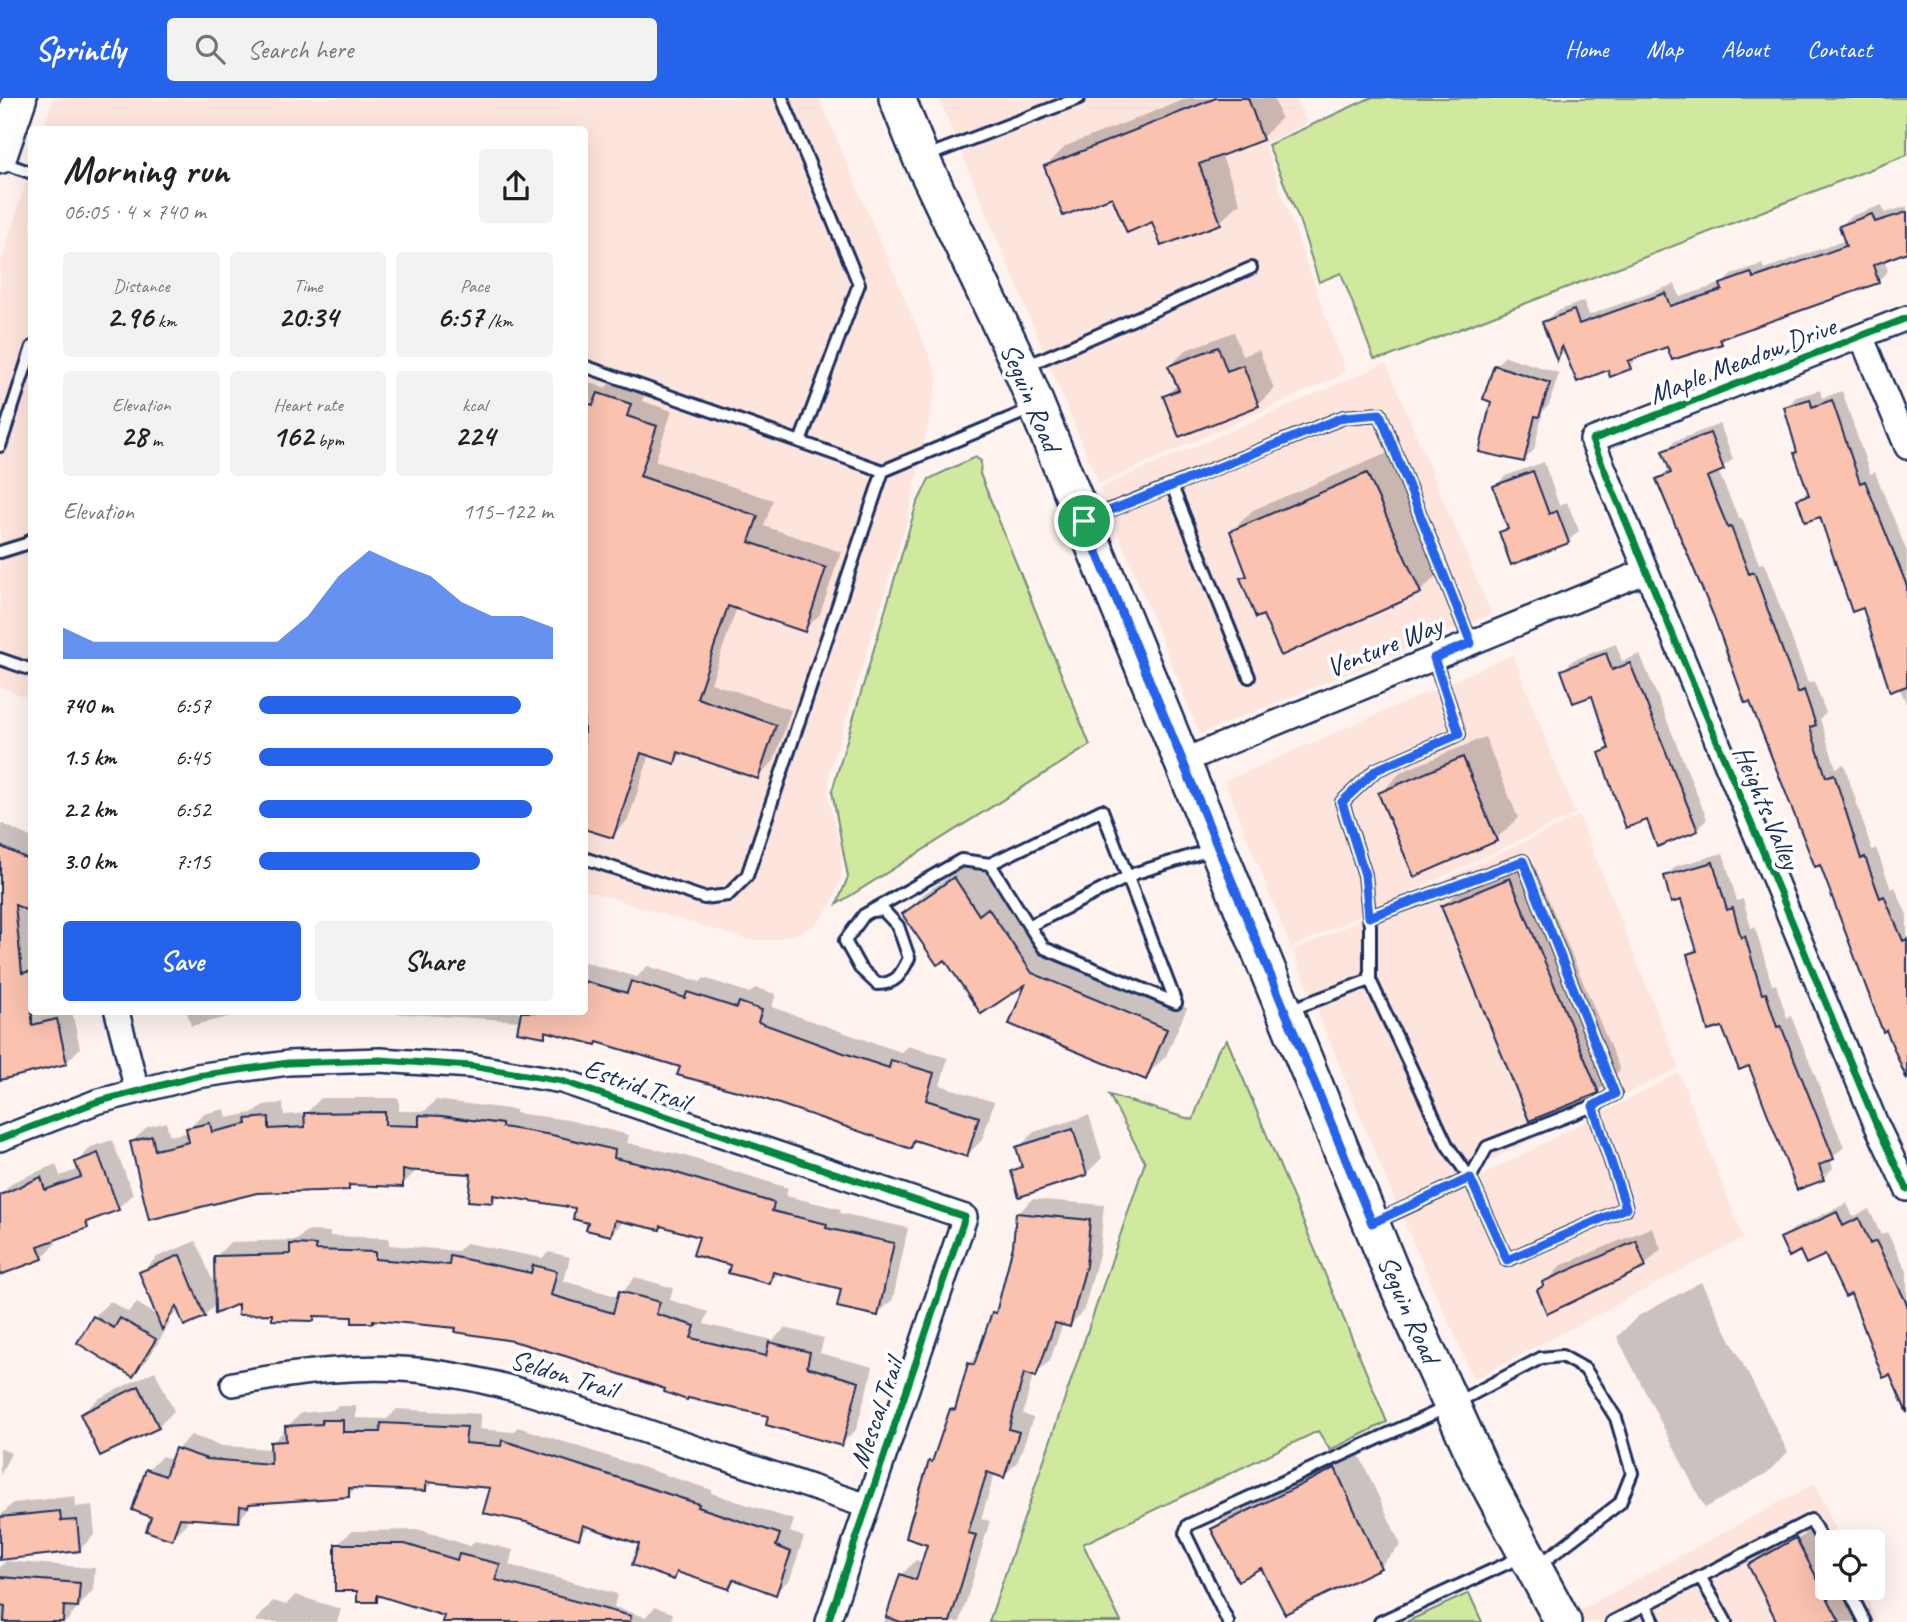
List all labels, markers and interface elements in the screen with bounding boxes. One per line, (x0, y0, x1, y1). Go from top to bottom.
search box (167, 18, 657, 81)
text: Sprintly (35, 28, 125, 70)
icon: search (191, 30, 229, 68)
text: Search here (247, 33, 353, 66)
text: Home (1565, 34, 1608, 64)
text: Map (1646, 34, 1683, 64)
text: About (1721, 34, 1769, 64)
text: Contact (1807, 34, 1872, 64)
text: Morning run (63, 147, 229, 194)
button: share (479, 149, 553, 223)
text: 06:05 · 4 × 740 m (63, 197, 206, 226)
text: Distance (113, 274, 170, 298)
text: Time (293, 274, 323, 298)
text: Pace (460, 274, 489, 298)
text: 2.96 (106, 298, 153, 336)
text: 20:34 (278, 298, 338, 336)
text: 6:57 (437, 298, 483, 336)
street label: Maple Meadow Drive (1644, 308, 1842, 412)
text: km (153, 309, 176, 333)
text: /km (483, 309, 513, 333)
street label: Seguin Road (993, 338, 1071, 460)
text: Elevation (112, 393, 171, 417)
text: Heart rate (273, 393, 343, 417)
text: kcal (462, 393, 487, 417)
text: 28 (120, 417, 147, 455)
text: 162 (272, 417, 313, 455)
text: 224 (454, 417, 495, 455)
text: m (147, 428, 162, 452)
text: bpm (313, 428, 344, 452)
pin (1054, 491, 1114, 551)
text: Elevation (63, 497, 134, 526)
text: 115–122 m (462, 497, 553, 526)
icon: arrive (1065, 502, 1103, 540)
street label: Venture Way (1321, 606, 1449, 685)
text: 740 m (63, 691, 113, 720)
text: 6:57 (175, 691, 211, 720)
street label: Heights Valley (1725, 740, 1810, 876)
text: 1.5 km (63, 743, 116, 772)
text: 6:45 (175, 743, 211, 772)
text: 2.2 km (63, 795, 117, 824)
text: 6:52 (175, 795, 211, 824)
text: 3.0 km (63, 847, 117, 876)
text: 7:15 (175, 847, 211, 876)
button: Save (63, 921, 301, 1001)
button: Share (315, 921, 553, 1001)
street label: Estrid Trail (580, 1050, 699, 1120)
street label: Seguin Road (1370, 1250, 1450, 1372)
street label: Seldon Trail (507, 1341, 627, 1408)
street label: Mescal Trail (841, 1349, 913, 1472)
map controls (1815, 1530, 1885, 1600)
button: locate (1815, 1530, 1885, 1600)

